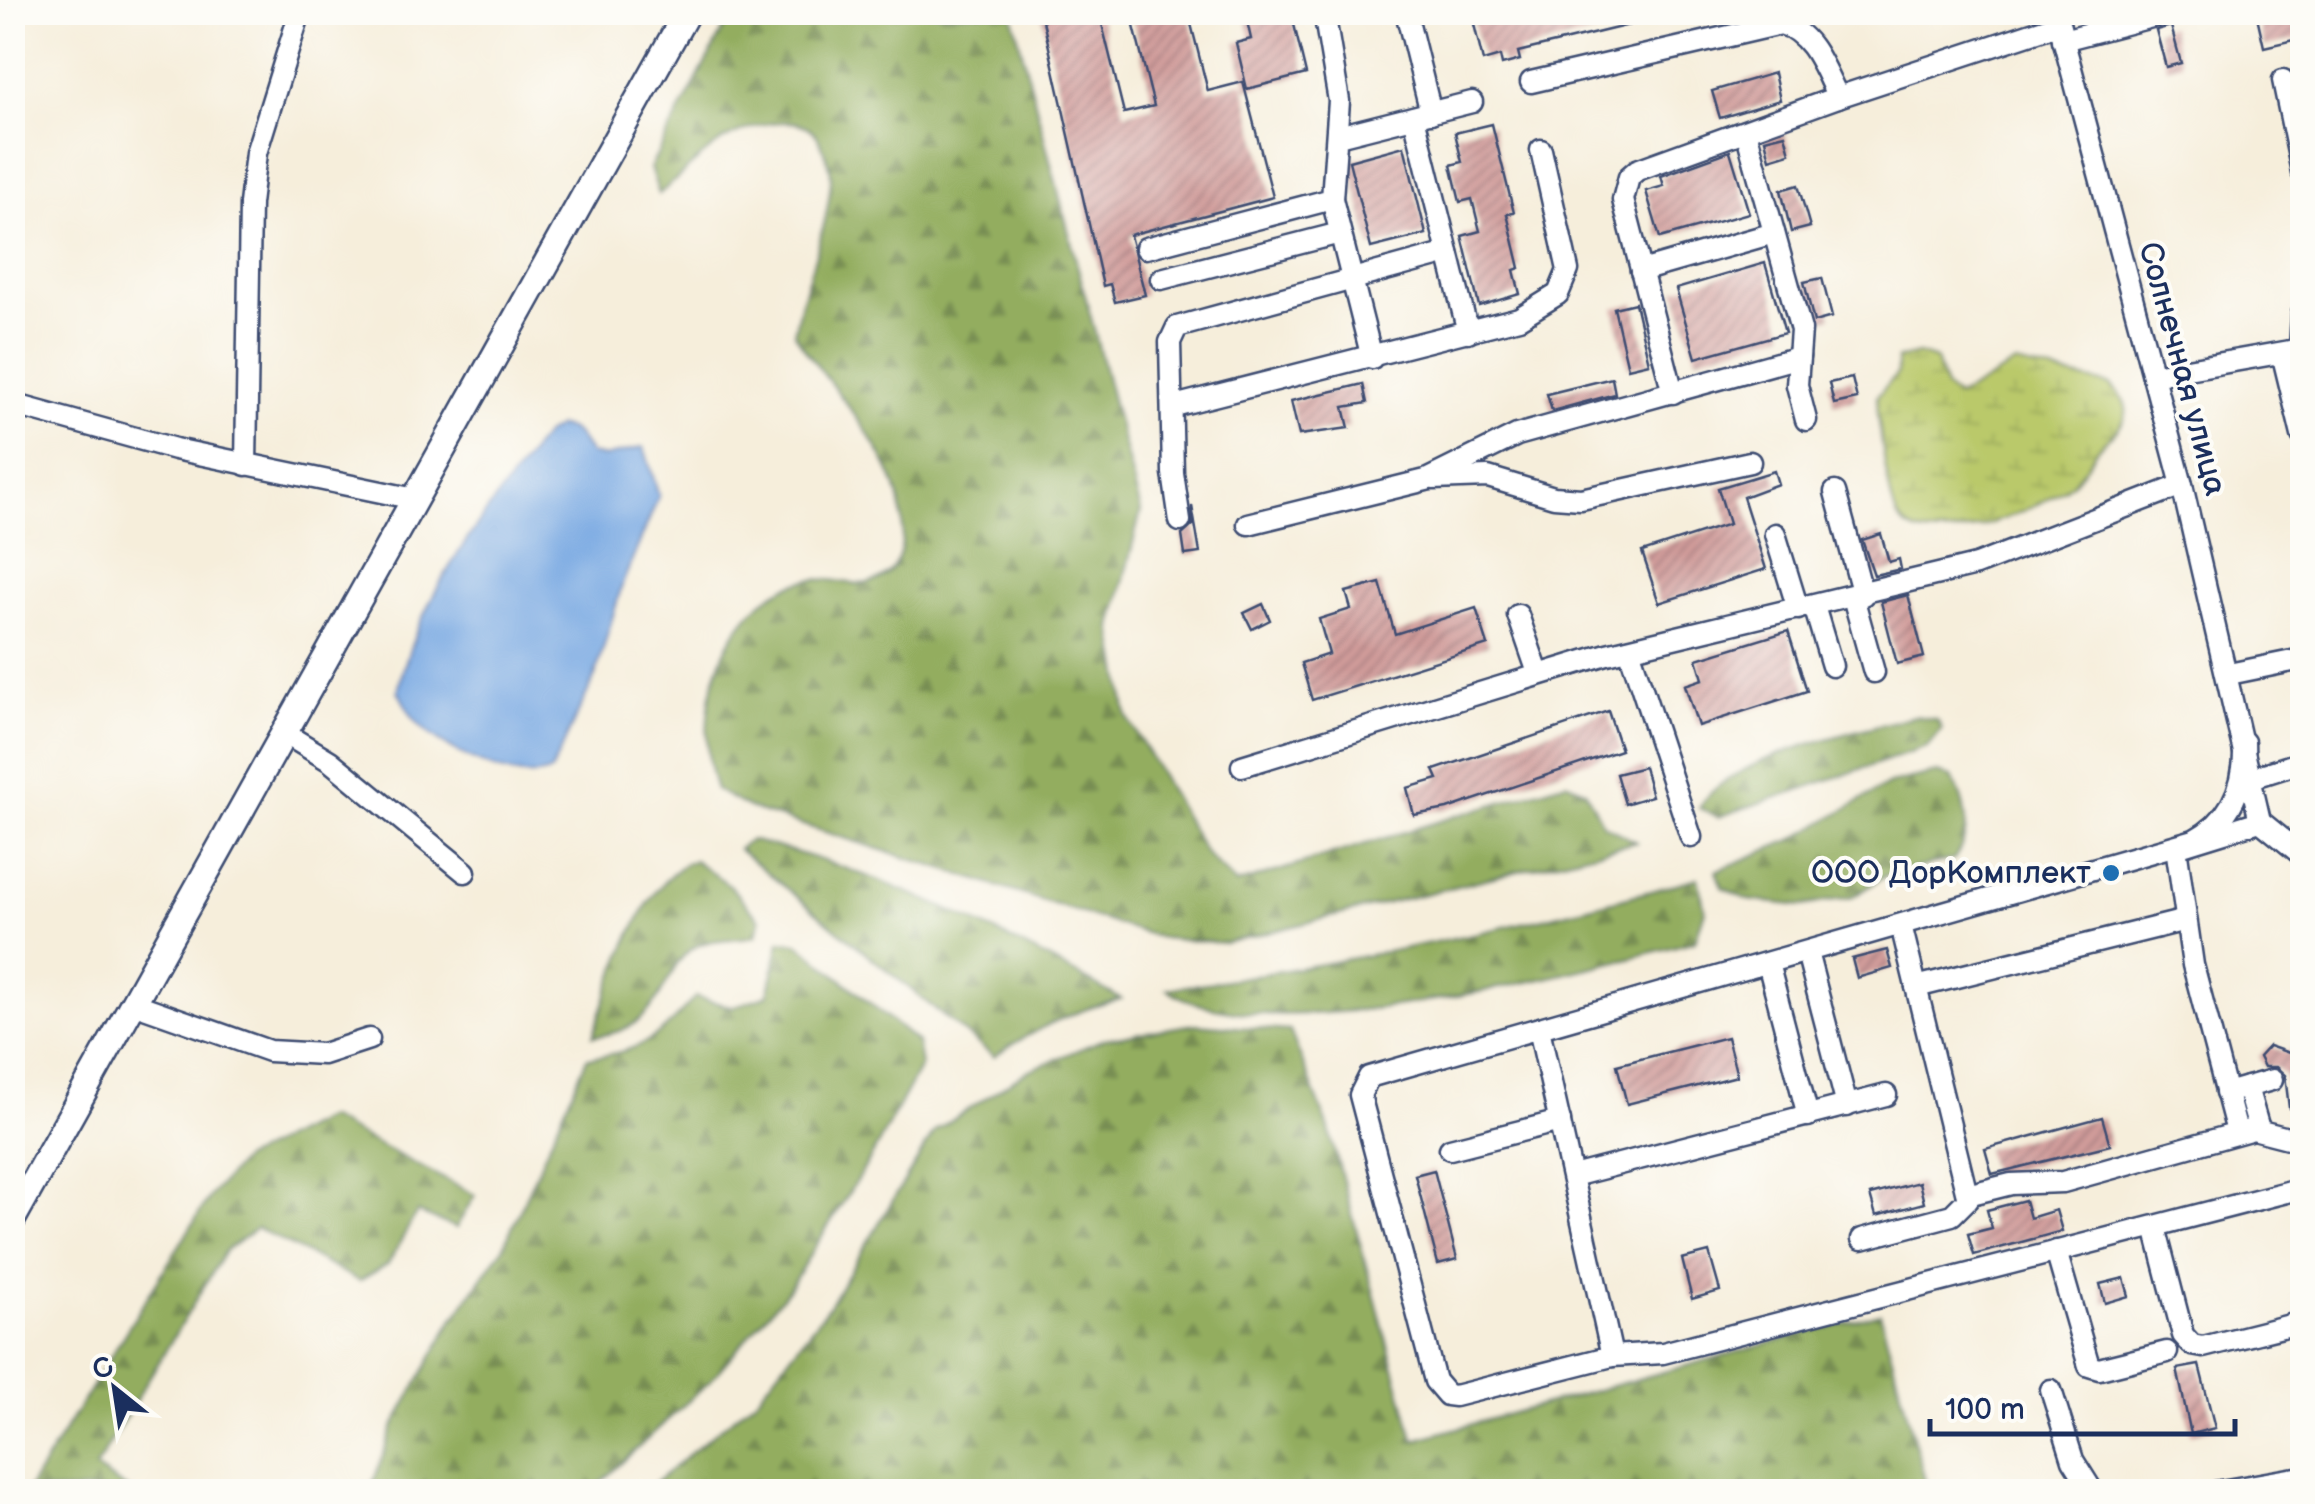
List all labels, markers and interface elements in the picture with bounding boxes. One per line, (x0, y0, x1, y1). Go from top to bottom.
street label: Солнечная улица (2129, 238, 2235, 500)
place label: ООО ДорКомплект (1811, 854, 2091, 893)
marker: ООО ДорКомплект (2100, 862, 2122, 884)
north arrow (65, 1339, 165, 1439)
text: С (87, 1349, 120, 1388)
scale bar (1930, 1374, 2235, 1436)
text: 100 m (1945, 1392, 2025, 1428)

